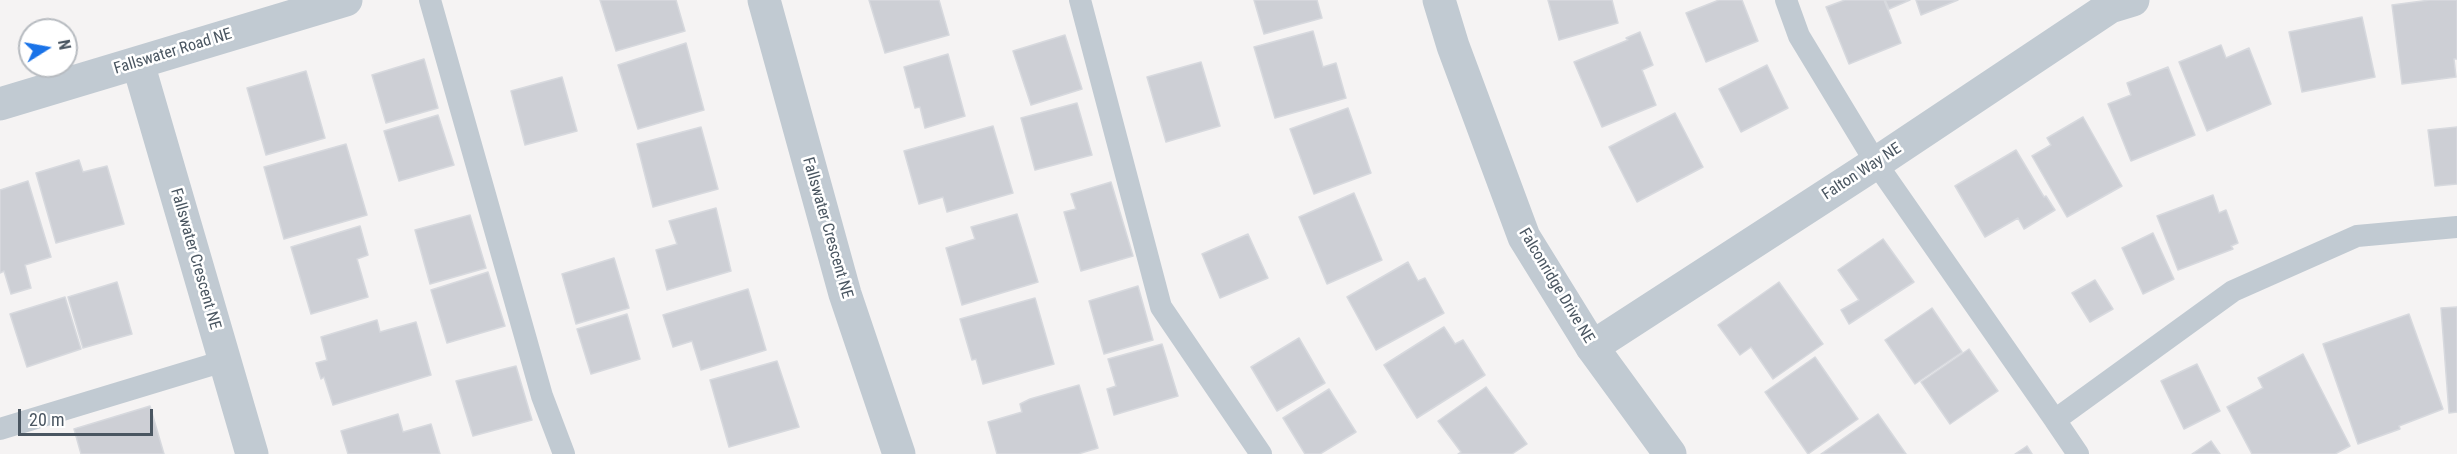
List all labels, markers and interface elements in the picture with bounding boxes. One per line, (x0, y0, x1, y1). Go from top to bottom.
north arrow (18, 18, 78, 78)
street label: Fallswater Road NE (112, 25, 234, 79)
text: N (54, 38, 74, 51)
street label: Falton Way NE (1819, 139, 1905, 205)
street label: Fallswater Crescent NE (798, 155, 856, 301)
street label: Fallswater Crescent NE (166, 186, 224, 332)
street label: Falconridge Drive NE (1514, 225, 1598, 347)
scale bar (21, 397, 156, 435)
text: 20 m (29, 409, 64, 430)

